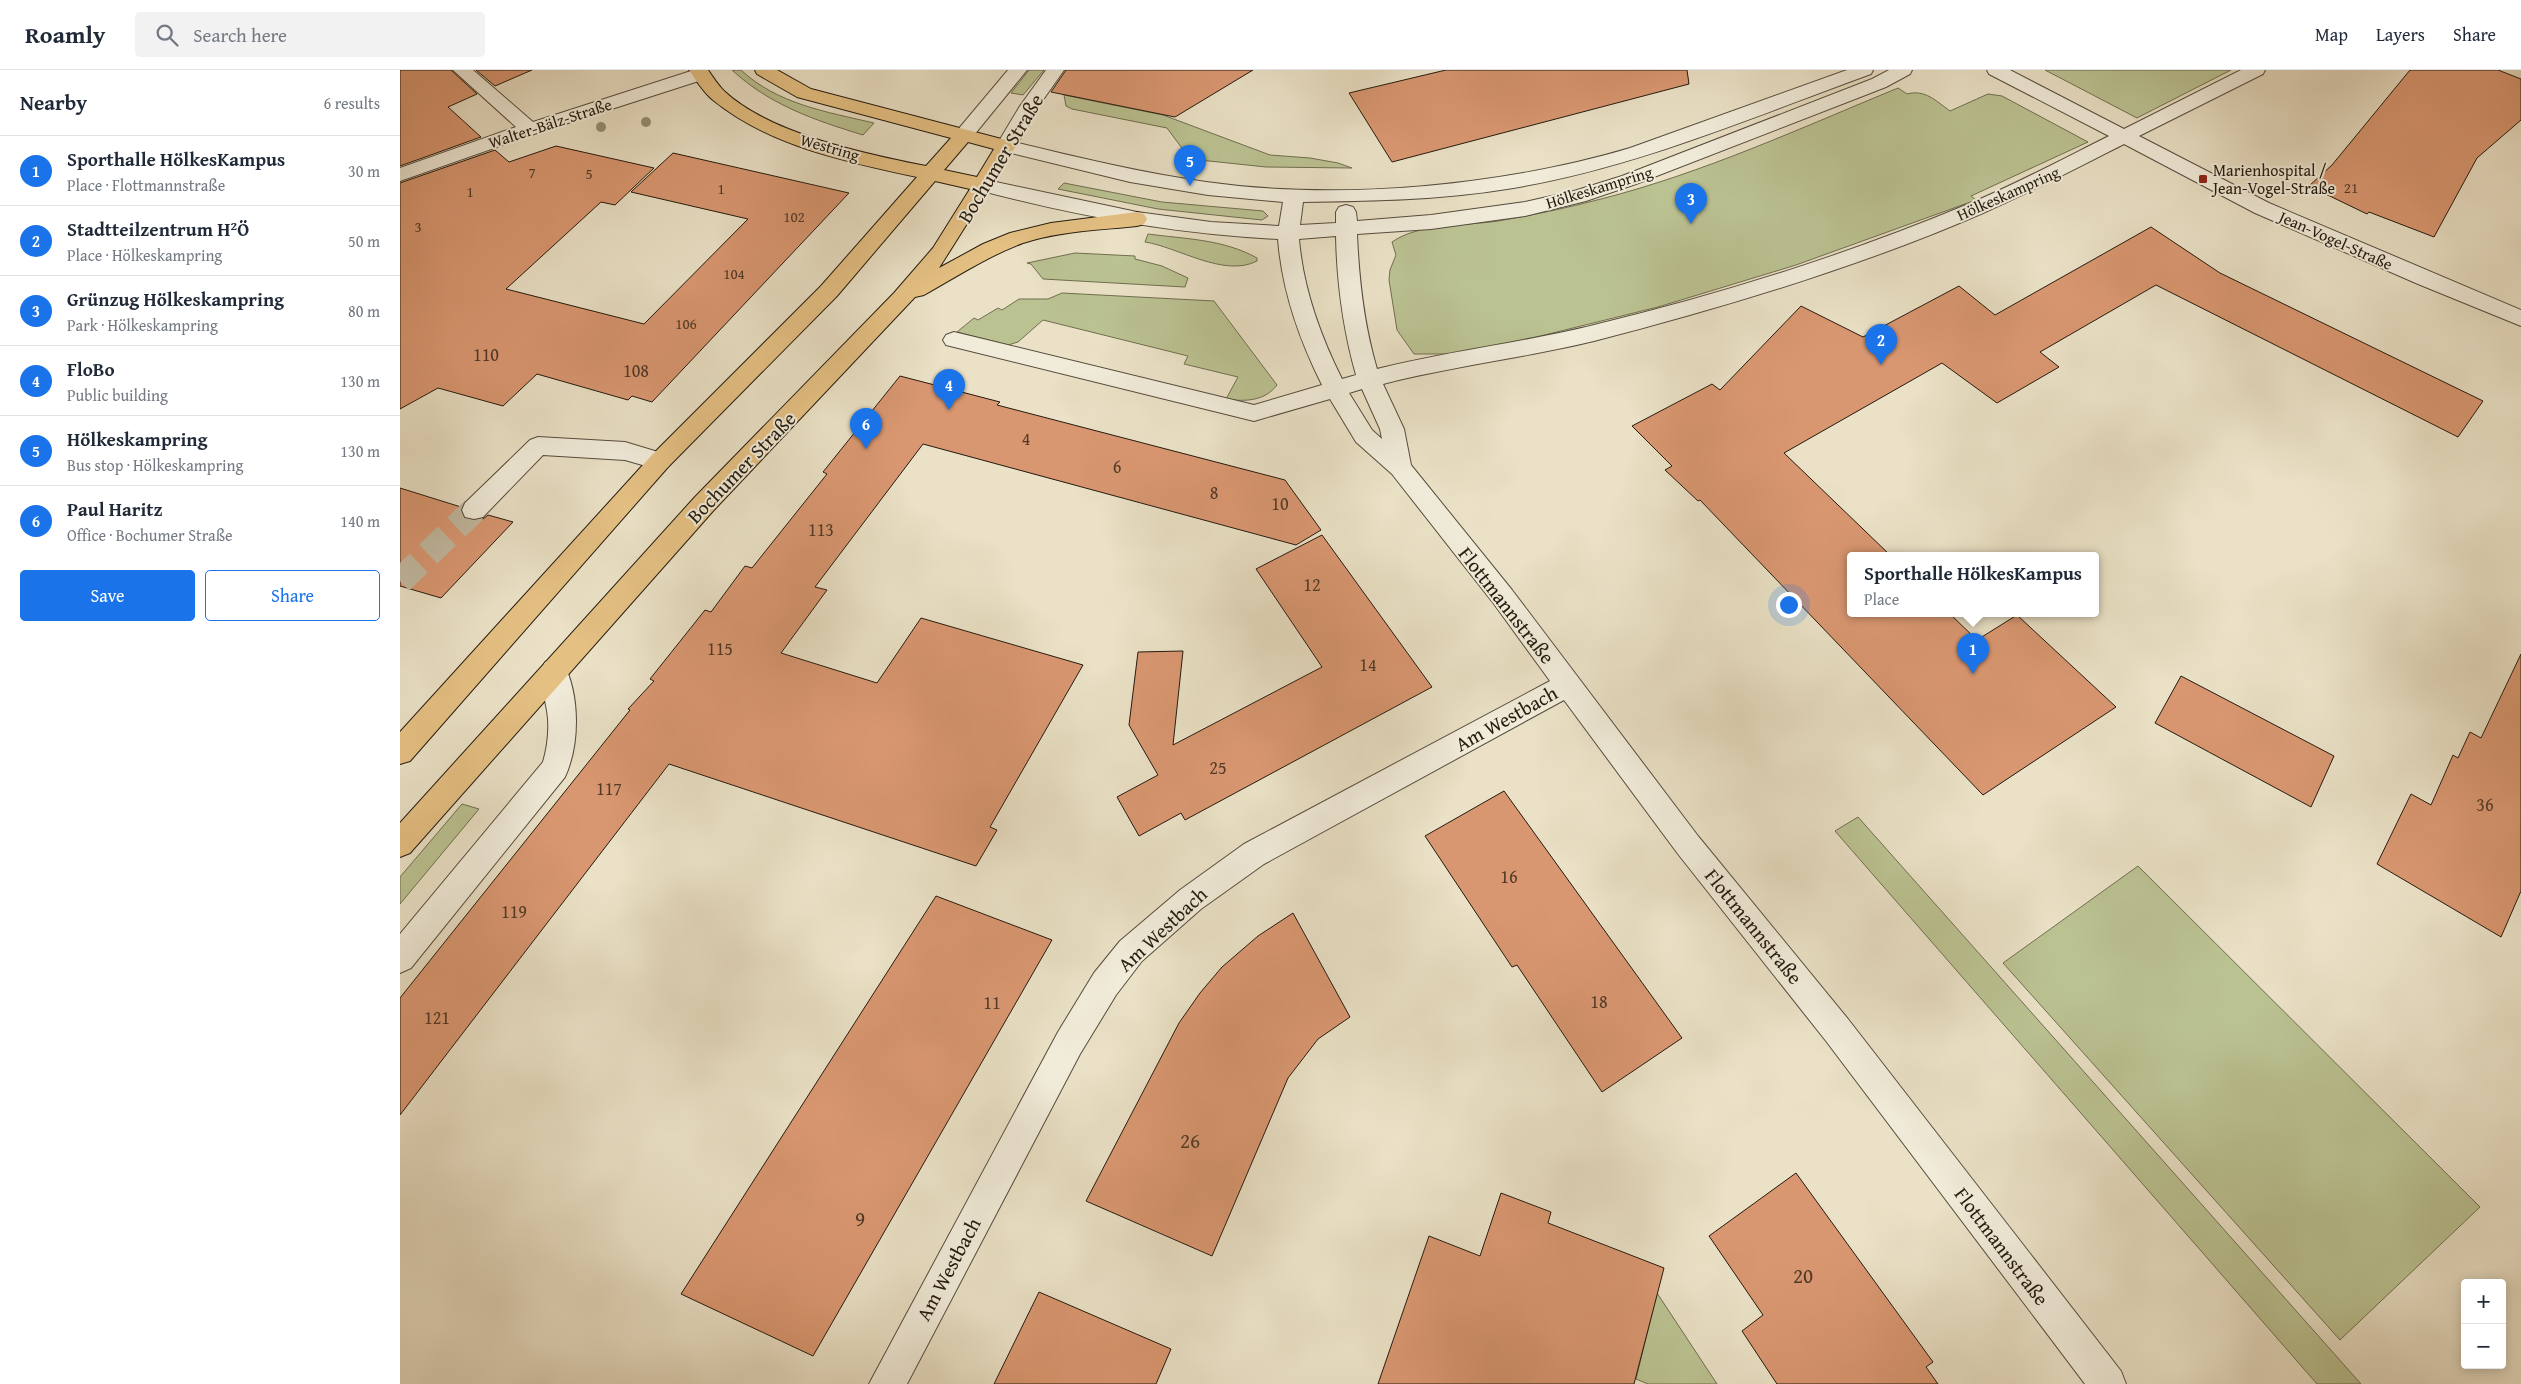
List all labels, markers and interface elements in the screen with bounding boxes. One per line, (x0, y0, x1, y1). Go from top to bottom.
search box (135, 12, 485, 57)
text: Roamly (25, 17, 105, 52)
icon: search (153, 21, 181, 49)
text: Search here (193, 21, 287, 49)
text: Map (2315, 21, 2348, 48)
text: Layers (2376, 21, 2425, 48)
text: Share (2453, 21, 2496, 48)
text: Nearby (20, 87, 87, 118)
street label: Bochumer Straße (950, 88, 1050, 228)
text: 6 results (323, 91, 380, 115)
street label: Walter-Bälz-Straße (485, 92, 615, 154)
street label: Westring (798, 127, 862, 167)
text: Sporthalle HölkesKampus (67, 145, 285, 173)
pin: 5 (1174, 145, 1206, 186)
place label: Marienhospital / Jean-Vogel-Straße (2211, 158, 2335, 200)
text: 1 (32, 159, 40, 183)
text: 30 m (348, 159, 380, 183)
street label: Hölkeskampring (1543, 159, 1655, 215)
street label: Hölkeskampring (1953, 160, 2063, 226)
house number: 7 (528, 162, 536, 183)
house number: 5 (585, 163, 593, 184)
text: Place · Flottmannstraße (67, 173, 225, 197)
marker: Marienhospital / Jean-Vogel-Straße (2197, 173, 2209, 185)
house number: 21 (2344, 177, 2358, 198)
house number: 1 (717, 178, 725, 199)
house number: 1 (466, 181, 474, 202)
pin: 3 (1675, 183, 1707, 224)
street label: Jean-Vogel-Straße (2274, 203, 2397, 276)
house number: 102 (783, 206, 805, 227)
text: Stadtteilzentrum H²Ö (67, 215, 249, 243)
house number: 3 (414, 216, 422, 237)
text: 2 (32, 229, 40, 253)
text: 50 m (348, 229, 380, 253)
text: Place · Hölkeskampring (67, 243, 222, 267)
house number: 104 (723, 263, 745, 284)
text: Grünzug Hölkeskampring (67, 285, 284, 313)
text: 3 (32, 299, 40, 323)
text: 80 m (348, 299, 380, 323)
text: Park · Hölkeskampring (67, 313, 218, 337)
house number: 106 (675, 313, 697, 334)
pin: 2 (1865, 324, 1897, 365)
house number: 110 (473, 341, 499, 368)
text: FloBo (67, 355, 115, 383)
house number: 108 (623, 357, 649, 384)
text: 4 (32, 369, 40, 393)
text: 130 m (340, 369, 380, 393)
pin: 4 (933, 369, 965, 410)
text: Public building (67, 383, 168, 407)
street label: Bochumer Straße (680, 404, 802, 530)
pin: 6 (850, 408, 882, 449)
text: Hölkeskampring (67, 425, 208, 453)
house number: 4 (1022, 425, 1030, 452)
text: 5 (32, 439, 40, 463)
text: 130 m (340, 439, 380, 463)
text: Bus stop · Hölkeskampring (67, 453, 243, 477)
house number: 6 (1113, 453, 1121, 480)
house number: 8 (1210, 479, 1218, 506)
house number: 10 (1271, 490, 1289, 517)
text: Paul Haritz (67, 495, 163, 523)
text: 6 (32, 509, 40, 533)
text: 140 m (340, 509, 380, 533)
house number: 113 (808, 516, 834, 543)
text: Office · Bochumer Straße (67, 523, 233, 547)
street label: Flottmannstraße (1452, 540, 1562, 670)
popup (1847, 552, 2099, 617)
text: Sporthalle HölkesKampus (1864, 559, 2082, 587)
button: Save (20, 570, 195, 621)
button: Share (205, 570, 380, 621)
house number: 12 (1303, 571, 1321, 598)
text: Place (1864, 587, 1899, 611)
your location (1776, 592, 1802, 618)
pin: 1 (1957, 633, 1989, 674)
house number: 115 (707, 635, 733, 662)
house number: 14 (1359, 651, 1377, 678)
street label: Am Westbach (1450, 678, 1562, 758)
house number: 25 (1209, 754, 1227, 781)
house number: 117 (596, 775, 622, 802)
house number: 36 (2476, 791, 2494, 818)
street label: Flottmannstraße (1698, 862, 1810, 990)
house number: 16 (1500, 863, 1518, 890)
street label: Am Westbach (1111, 880, 1213, 978)
house number: 119 (501, 898, 527, 925)
house number: 18 (1590, 988, 1608, 1015)
house number: 11 (983, 989, 1001, 1016)
house number: 121 (424, 1004, 450, 1031)
house number: 26 (1180, 1125, 1200, 1156)
street label: Flottmannstraße (1948, 1181, 2056, 1311)
house number: 9 (855, 1203, 865, 1234)
street label: Am Westbach (909, 1212, 987, 1326)
house number: 20 (1793, 1260, 1813, 1291)
map controls (2461, 1279, 2506, 1369)
button: + (2461, 1279, 2506, 1324)
button: − (2461, 1324, 2506, 1369)

